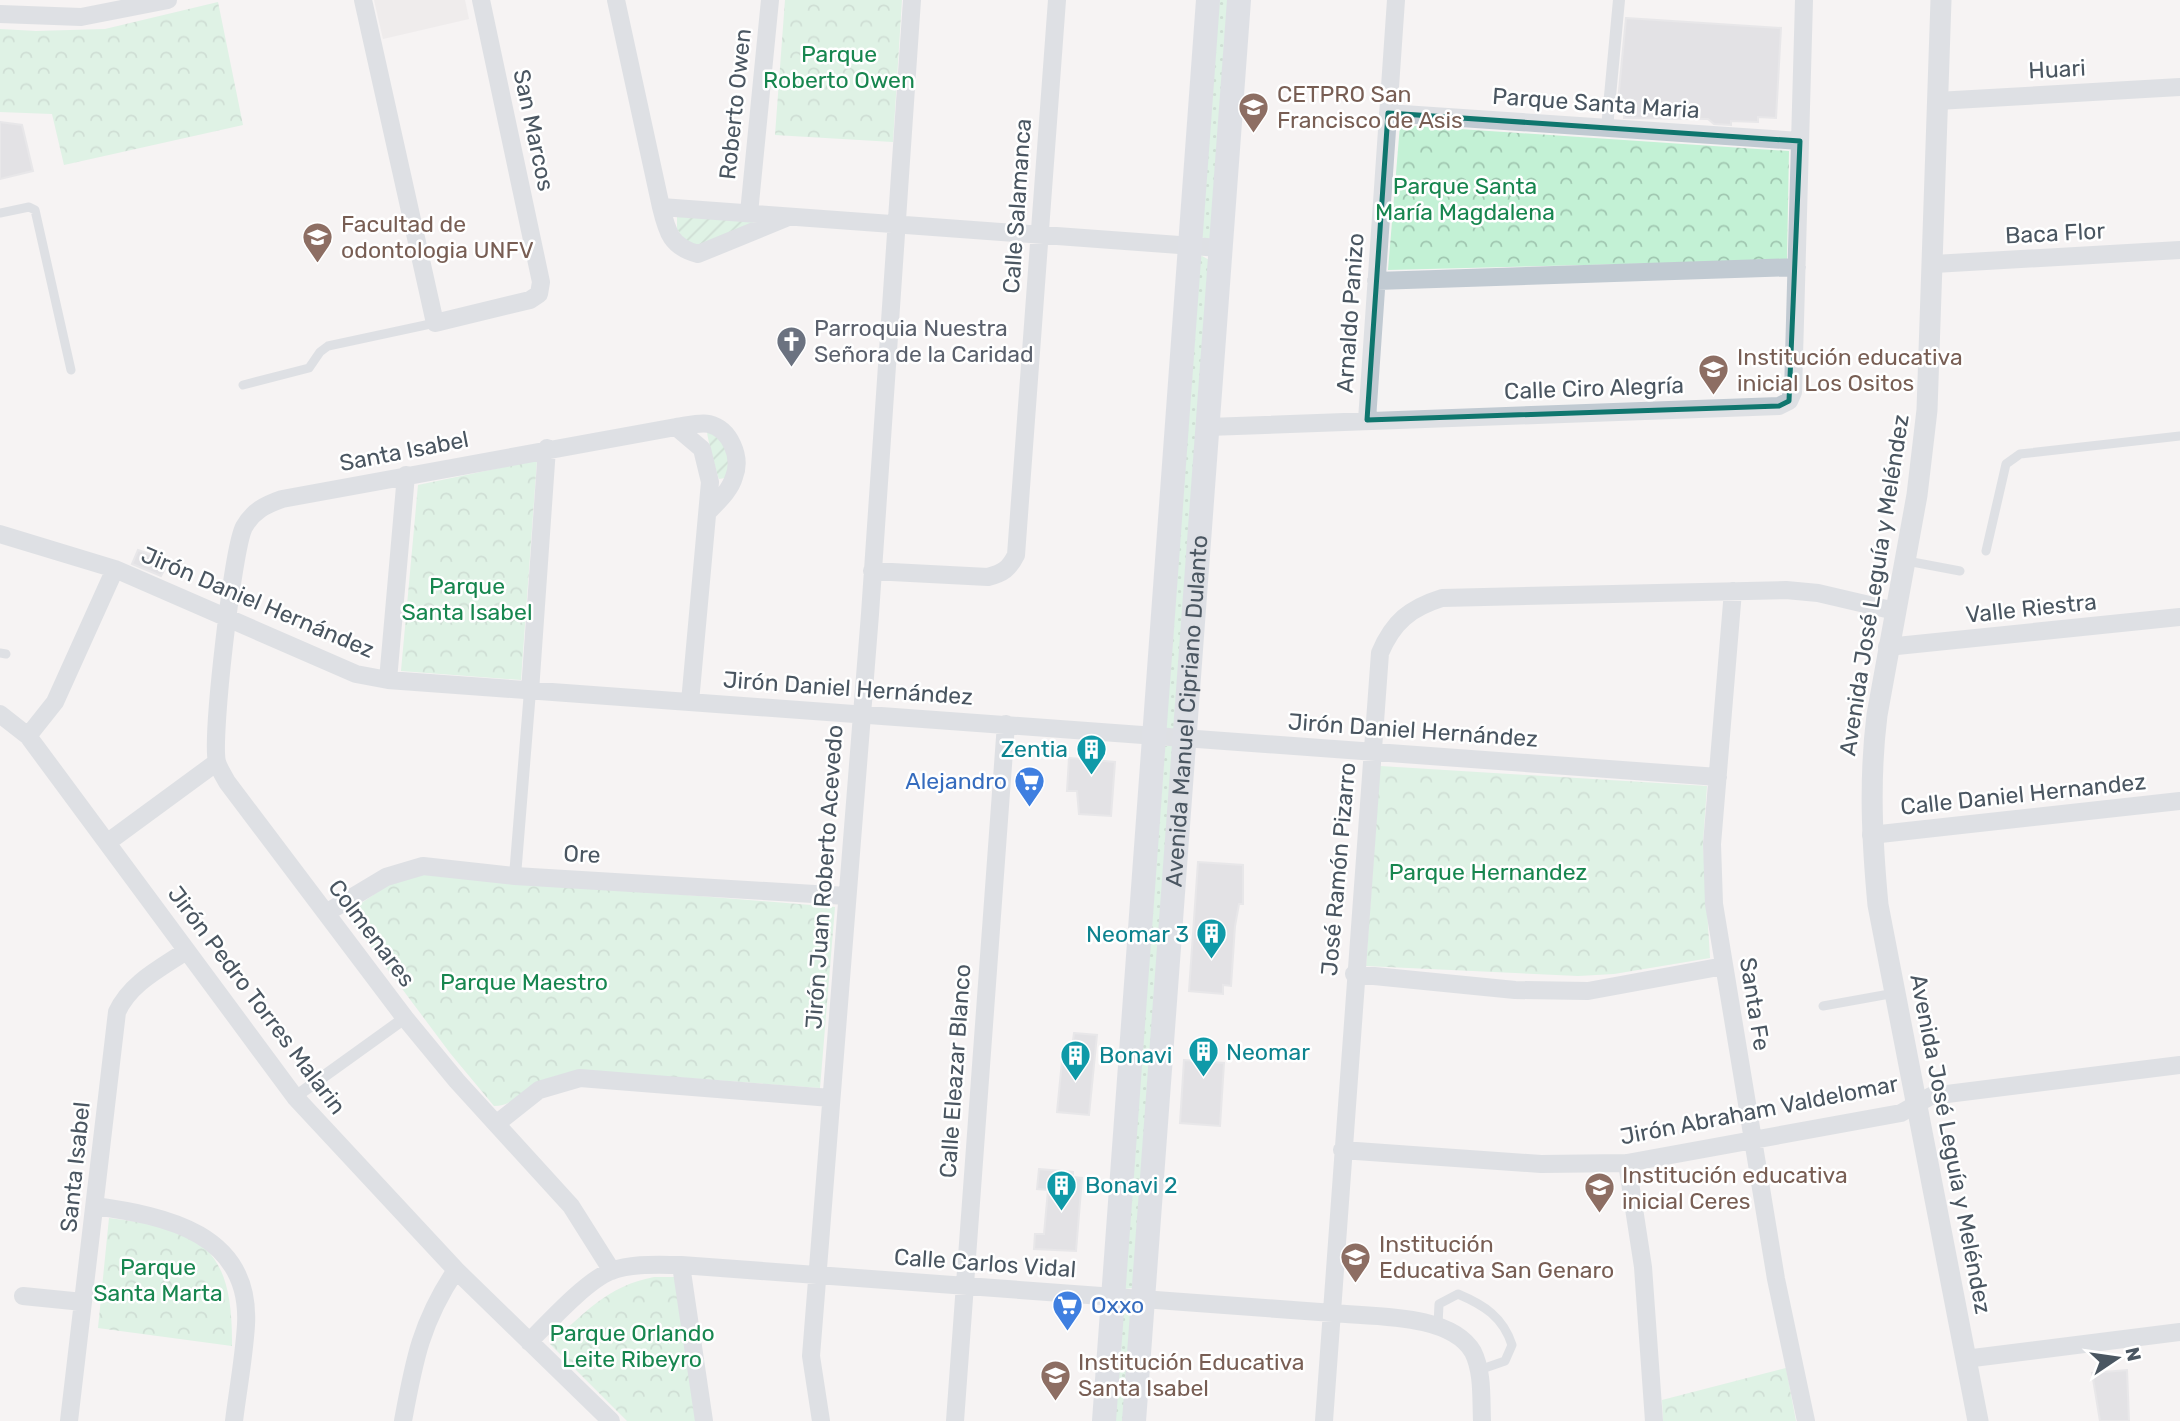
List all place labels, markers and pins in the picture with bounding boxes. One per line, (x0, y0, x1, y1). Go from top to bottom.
place label: CETPRO San Francisco de Asis (1277, 80, 1463, 134)
school or university icon: CETPRO San Francisco de Asis (1237, 90, 1271, 134)
place label: Facultad de odontologia UNFV (341, 210, 534, 264)
school or university icon: Facultad de odontologia UNFV (301, 220, 335, 264)
place label: Parroquia Nuestra Señora de la Caridad (814, 314, 1034, 368)
church icon: Parroquia Nuestra Señora de la Caridad (774, 324, 808, 368)
place label: Institución educativa inicial Los Ositos (1737, 343, 1963, 397)
school or university icon: Institución educativa inicial Los Ositos (1697, 353, 1731, 397)
building icon: Zentia (1074, 732, 1108, 776)
place label: Zentia (1001, 735, 1068, 763)
supermarket icon: Alejandro (1013, 764, 1047, 808)
place label: Alejandro (905, 767, 1007, 795)
building icon: Neomar 3 (1195, 917, 1229, 961)
place label: Neomar 3 (1086, 920, 1189, 948)
building icon: Neomar (1186, 1035, 1220, 1079)
building icon: Bonavi (1059, 1038, 1093, 1082)
place label: Neomar (1226, 1038, 1310, 1066)
place label: Bonavi (1099, 1041, 1172, 1069)
place label: Institución educativa inicial Ceres (1622, 1161, 1848, 1215)
building icon: Bonavi 2 (1045, 1168, 1079, 1212)
place label: Bonavi 2 (1085, 1171, 1177, 1199)
school or university icon: Institución educativa inicial Ceres (1582, 1171, 1616, 1215)
place label: Institución Educativa San Genaro (1379, 1230, 1614, 1284)
school or university icon: Institución Educativa San Genaro (1339, 1240, 1373, 1284)
supermarket icon: Oxxo (1051, 1288, 1085, 1332)
place label: Oxxo (1091, 1291, 1144, 1319)
place label: Institución Educativa Santa Isabel (1078, 1348, 1305, 1402)
school or university icon: Institución Educativa Santa Isabel (1038, 1358, 1072, 1402)

